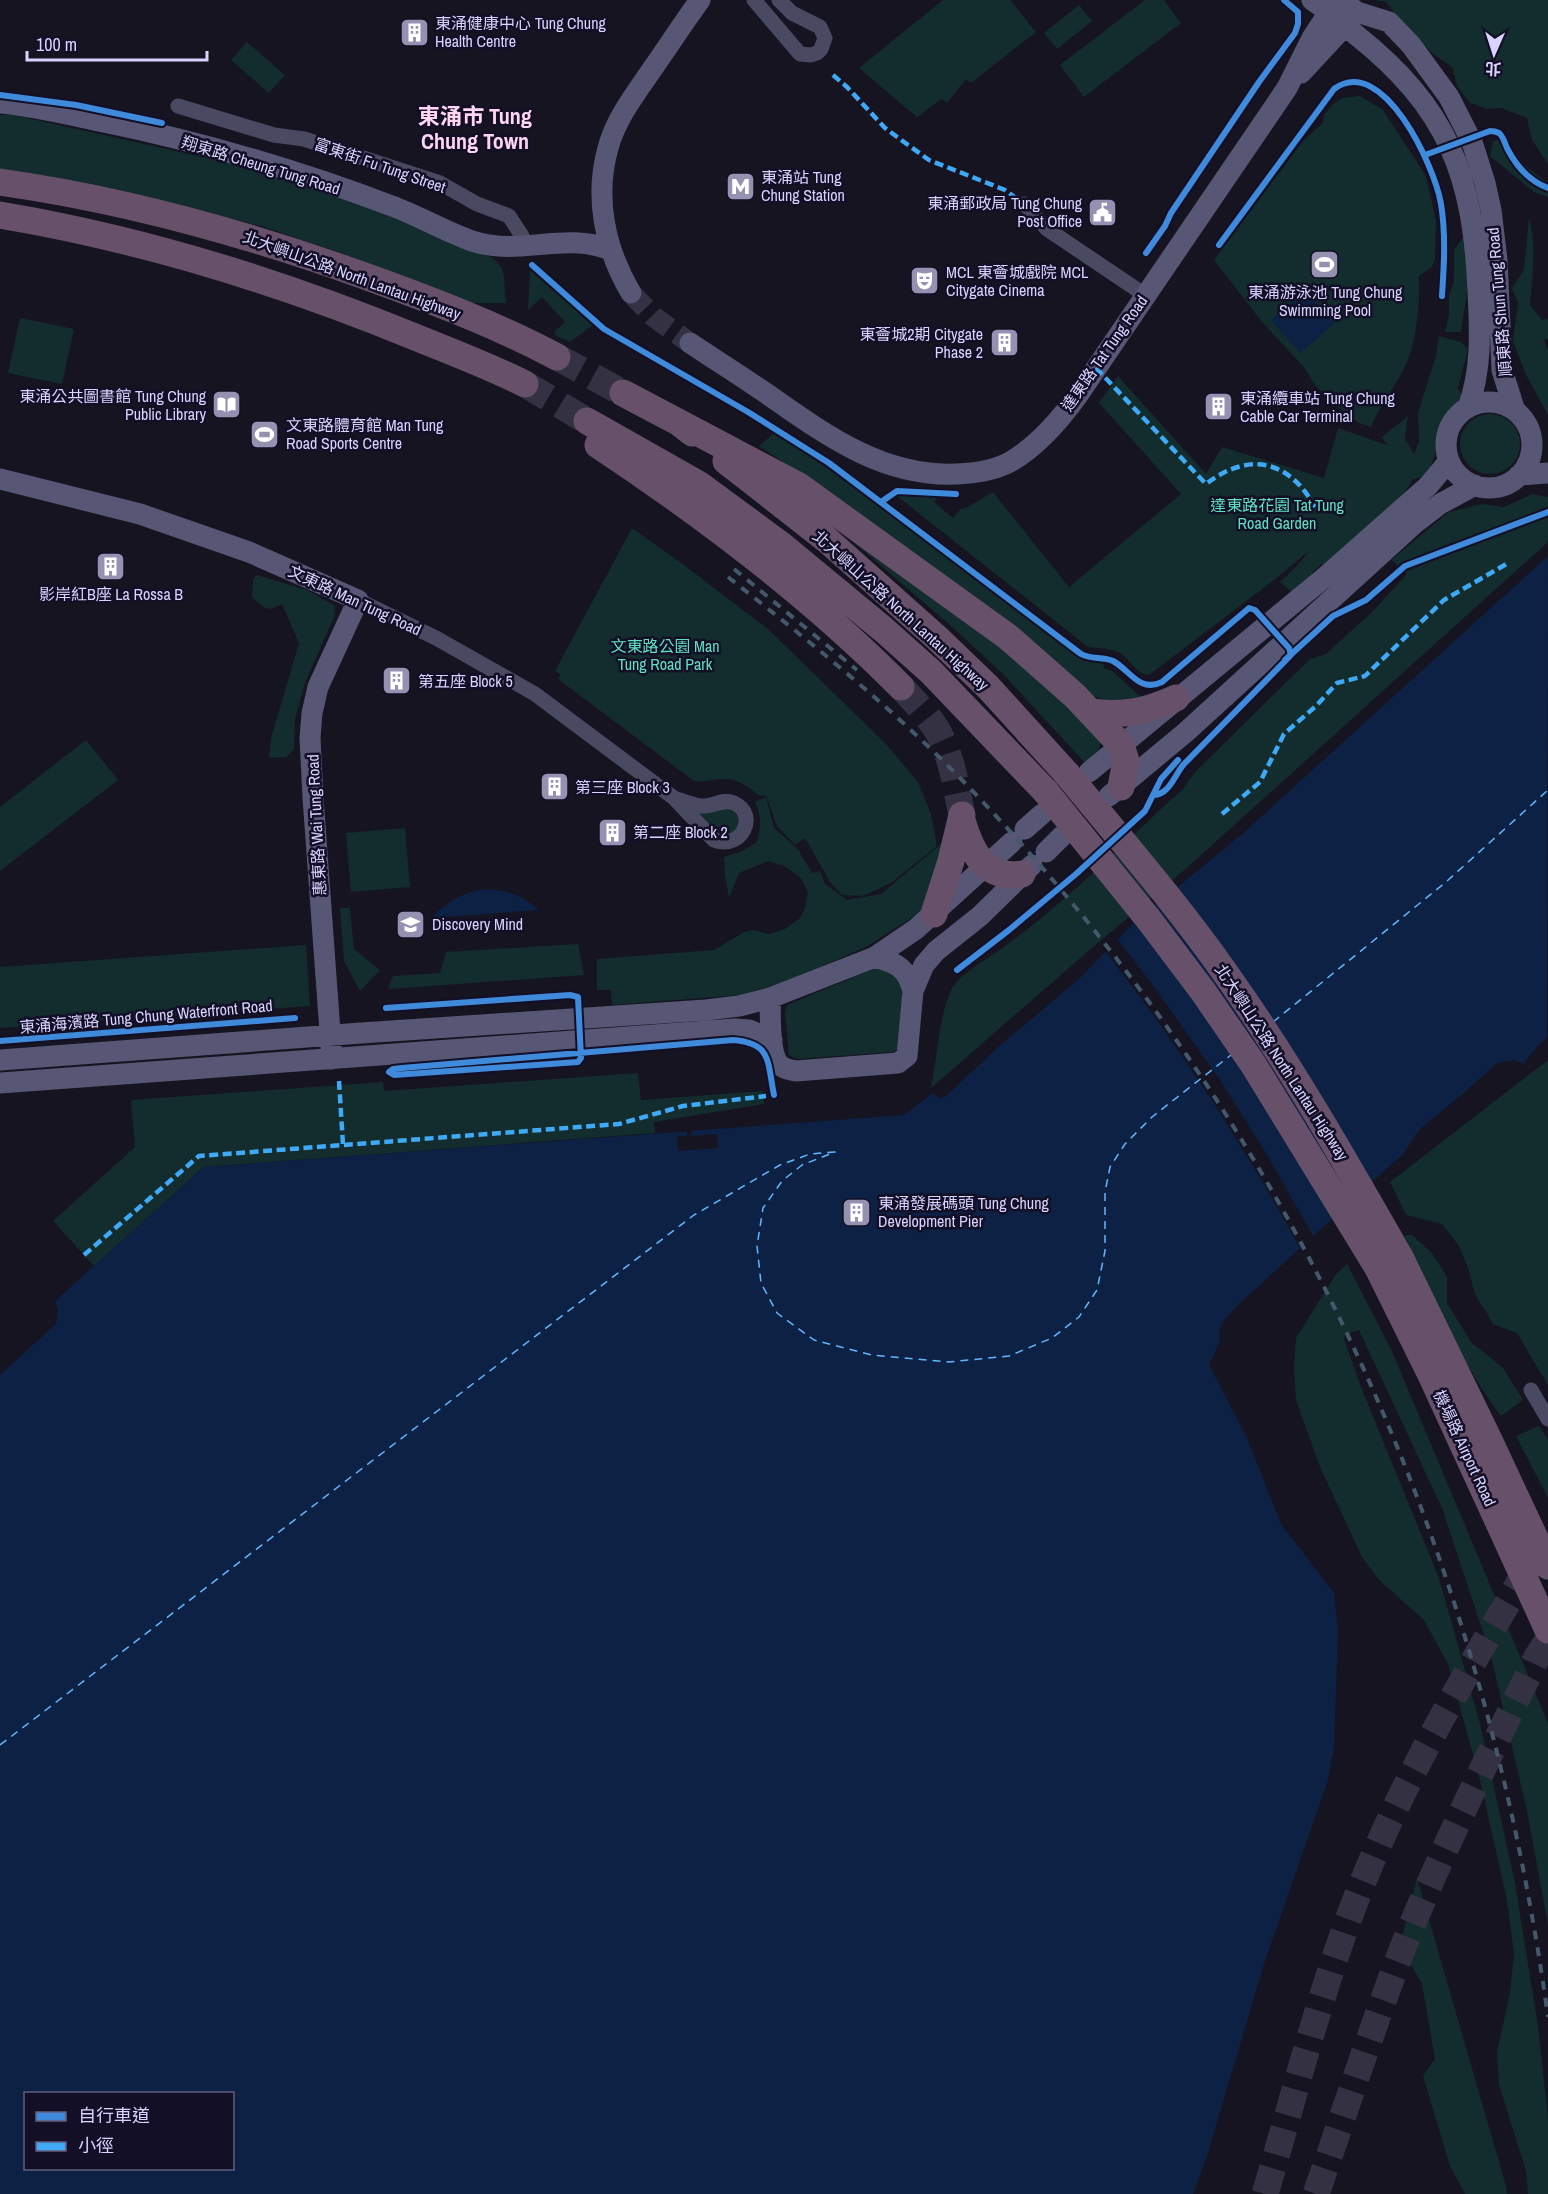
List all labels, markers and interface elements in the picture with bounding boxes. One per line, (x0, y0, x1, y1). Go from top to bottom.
place label: 東涌健康中心 Tung Chung Health Centre (435, 12, 606, 52)
building icon: 東涌健康中心 Tung Chung Health Centre (398, 16, 430, 48)
scale bar (27, 24, 207, 62)
north arrow (1464, 24, 1524, 84)
text: 100 m (36, 32, 77, 57)
text: 北 (1485, 58, 1502, 80)
district label: 東涌市 Tung Chung Town (418, 101, 532, 156)
street label: 翔東路 Cheung Tung Road (179, 130, 343, 200)
street label: 富東街 Fu Tung Street (311, 132, 449, 198)
place label: 東涌站 Tung Chung Station (761, 166, 845, 206)
metro station icon: 東涌站 Tung Chung Station (724, 170, 756, 202)
place label: 東涌郵政局 Tung Chung Post Office (927, 192, 1083, 232)
public building icon: 東涌郵政局 Tung Chung Post Office (1087, 196, 1119, 228)
street label: 北大嶼山公路 North Lantau Highway (240, 225, 464, 325)
street label: 順東路 Shun Tung Road (1482, 227, 1516, 377)
sports icon: 東涌游泳池 Tung Chung Swimming Pool (1309, 248, 1341, 280)
place label: MCL 東薈城戲院 MCL Citygate Cinema (946, 261, 1089, 301)
theatre icon: MCL 東薈城戲院 MCL Citygate Cinema (909, 265, 941, 297)
place label: 東涌游泳池 Tung Chung Swimming Pool (1248, 281, 1403, 321)
street label: 達東路 Tat Tung Road (1056, 291, 1152, 415)
place label: 東薈城2期 Citygate Phase 2 (859, 323, 983, 363)
building icon: 東薈城2期 Citygate Phase 2 (988, 327, 1020, 359)
place label: 東涌公共圖書館 Tung Chung Public Library (19, 385, 207, 425)
place label: 東涌纜車站 Tung Chung Cable Car Terminal (1240, 387, 1395, 427)
library icon: 東涌公共圖書館 Tung Chung Public Library (211, 389, 243, 421)
building icon: 東涌纜車站 Tung Chung Cable Car Terminal (1203, 391, 1235, 423)
place label: 文東路體育館 Man Tung Road Sports Centre (286, 414, 444, 454)
sports icon: 文東路體育館 Man Tung Road Sports Centre (249, 418, 281, 450)
park label: 達東路花園 Tat Tung Road Garden (1210, 494, 1345, 534)
street label: 北大嶼山公路 North Lantau Highway (808, 525, 994, 695)
building icon: 影岸紅B座 La Rossa B (95, 550, 127, 582)
street label: 文東路 Man Tung Road (285, 560, 425, 640)
place label: 影岸紅B座 La Rossa B (39, 583, 183, 605)
park label: 文東路公園 Man Tung Road Park (610, 635, 720, 675)
building icon: 第五座 Block 5 (381, 665, 413, 697)
place label: 第五座 Block 5 (418, 670, 513, 692)
street label: 惠東路 Wai Tung Road (301, 754, 331, 896)
building icon: 第三座 Block 3 (538, 771, 570, 803)
place label: 第三座 Block 3 (575, 776, 670, 798)
building icon: 第二座 Block 2 (596, 816, 628, 848)
place label: 第二座 Block 2 (633, 821, 728, 843)
school or university icon: Discovery Mind (395, 908, 427, 940)
place label: Discovery Mind (432, 913, 523, 935)
street label: 北大嶼山公路 North Lantau Highway (1210, 959, 1354, 1165)
street label: 東涌海濱路 Tung Chung Waterfront Road (18, 994, 274, 1038)
place label: 東涌發展碼頭 Tung Chung Development Pier (878, 1192, 1049, 1232)
building icon: 東涌發展碼頭 Tung Chung Development Pier (841, 1196, 873, 1228)
street label: 機場路 Airport Road (1428, 1386, 1502, 1510)
legend (24, 2092, 234, 2170)
text: 自行車道 (78, 2103, 150, 2128)
text: 小徑 (78, 2133, 114, 2158)

